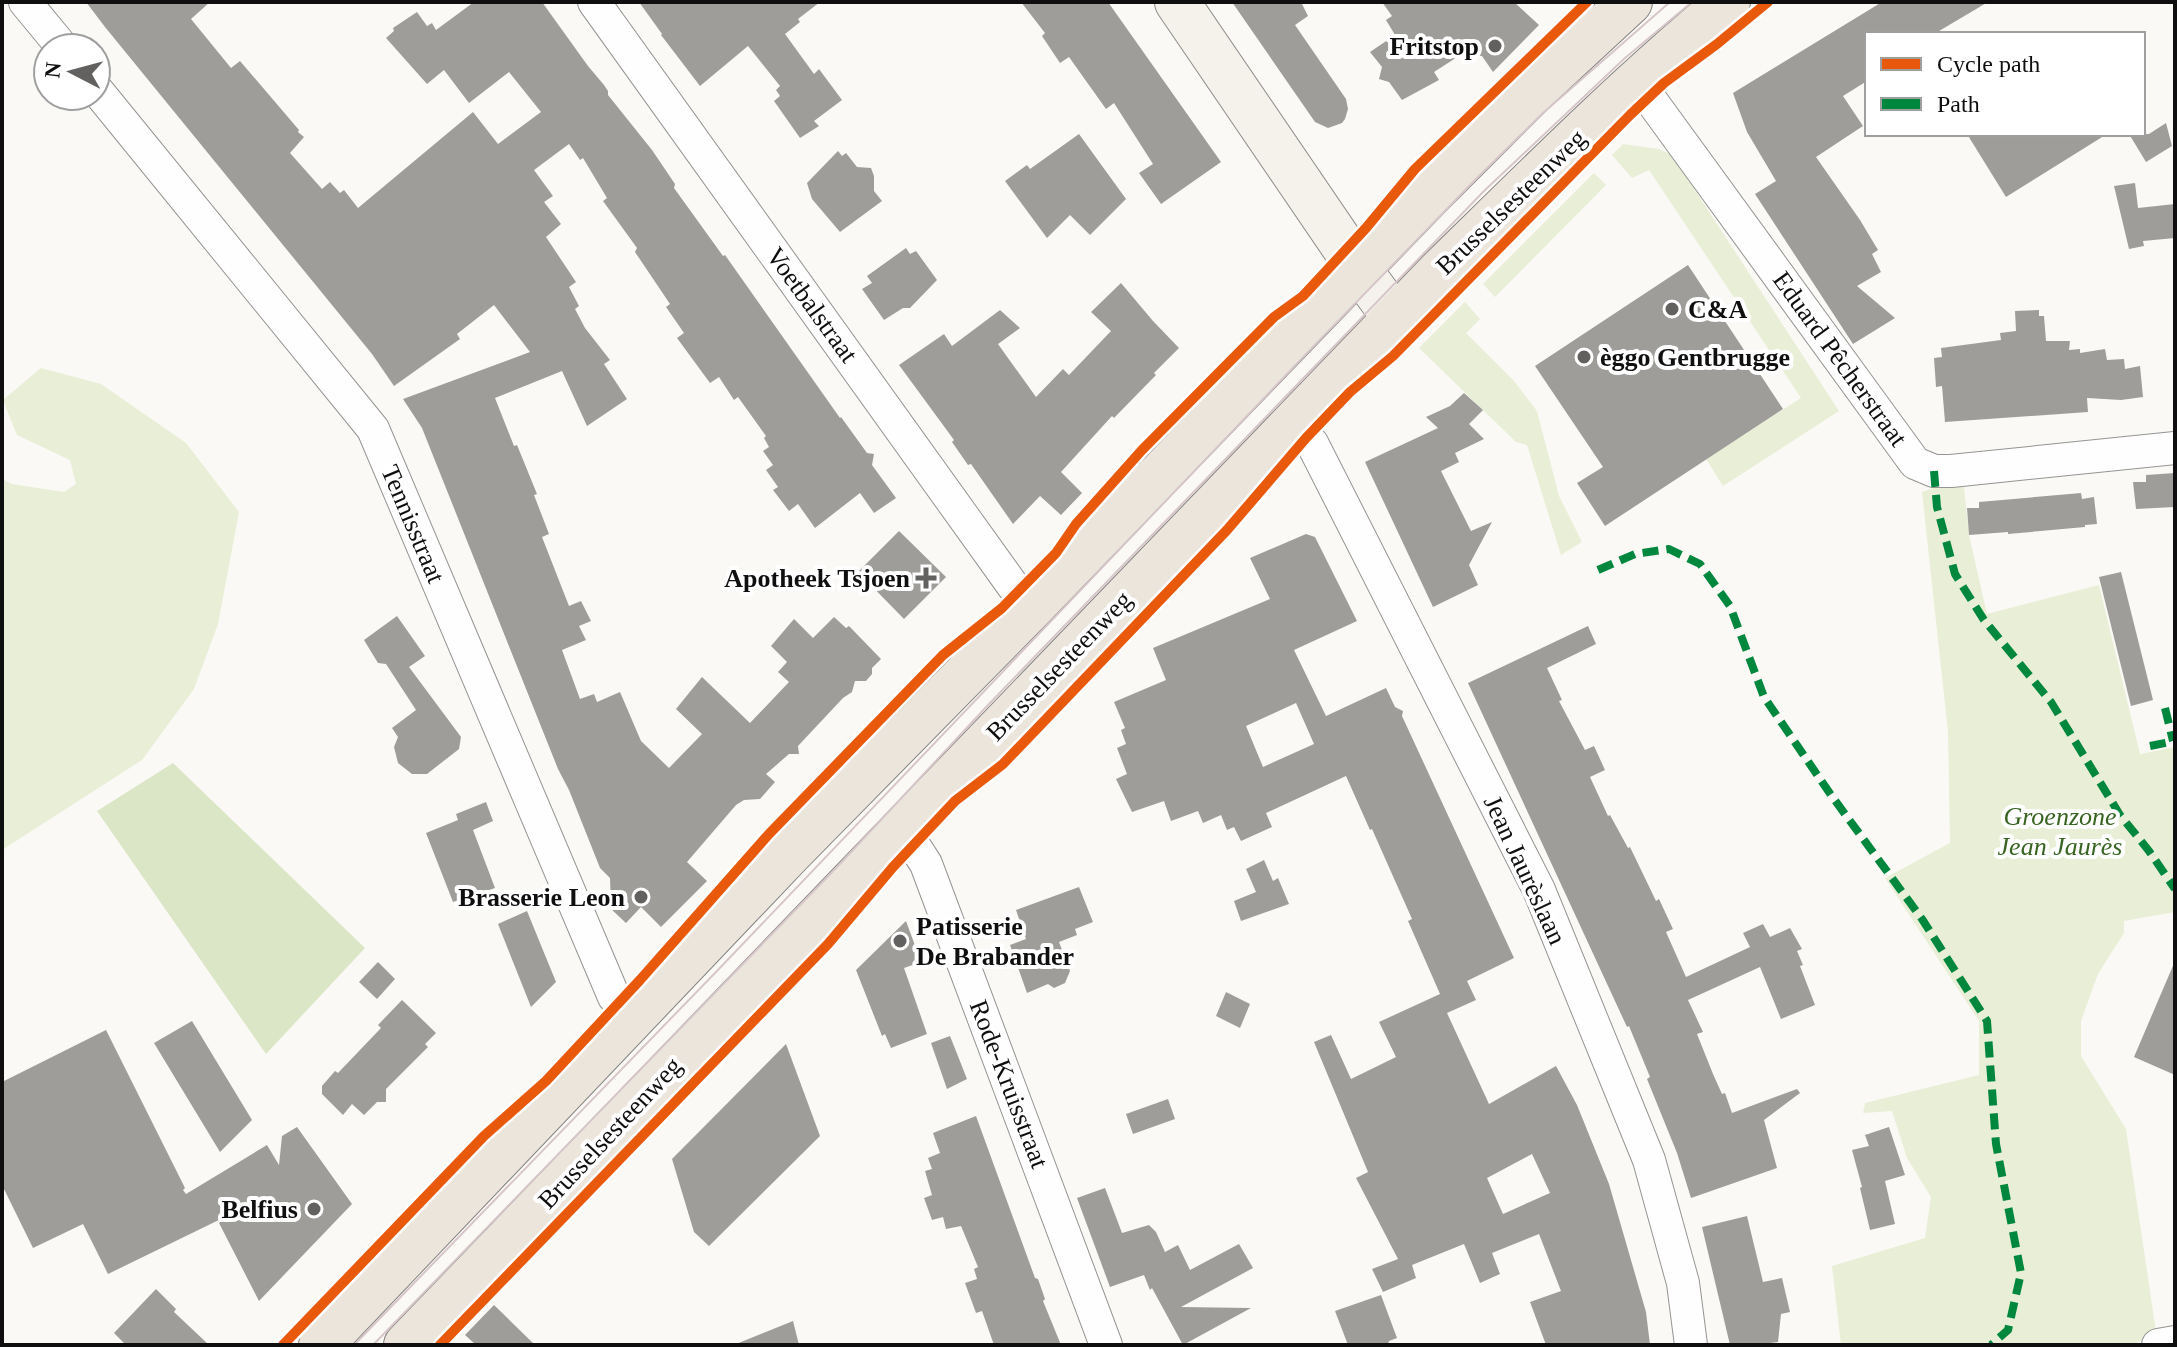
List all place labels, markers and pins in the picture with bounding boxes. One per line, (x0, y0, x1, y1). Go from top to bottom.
place label: Fritstop (1389, 32, 1479, 61)
marker: Fritstop (1486, 37, 1504, 55)
place label: C&A (1688, 295, 1747, 324)
marker: C&A (1663, 300, 1681, 318)
place label: èggo Gentbrugge (1600, 343, 1790, 372)
marker: èggo Gentbrugge (1575, 348, 1593, 366)
place label: Apotheek Tsjoen (724, 564, 911, 593)
marker: Apotheek Tsjoen (917, 569, 935, 587)
place label: Brasserie Leon (458, 883, 626, 912)
marker: Brasserie Leon (632, 888, 650, 906)
place label: Patisserie De Brabander (916, 912, 1074, 971)
marker: Patisserie De Brabander (891, 932, 909, 950)
place label: Belfius (221, 1195, 298, 1224)
marker: Belfius (305, 1200, 323, 1218)

